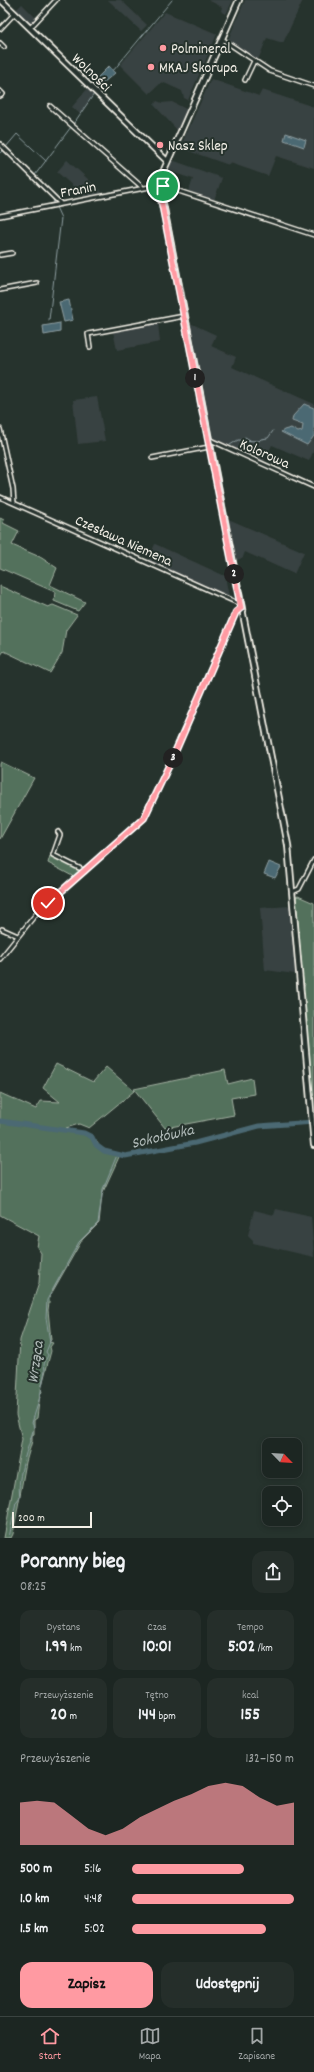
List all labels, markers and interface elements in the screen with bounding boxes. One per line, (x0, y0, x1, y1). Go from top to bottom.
place label: Polmineral (171, 39, 231, 61)
marker: Polmineral (158, 43, 168, 53)
street label: Wolności (66, 49, 116, 98)
place label: MKAJ Skorupa (159, 58, 238, 80)
marker: MKAJ Skorupa (146, 62, 156, 72)
place label: Nasz Sklep (168, 136, 228, 158)
marker: Nasz Sklep (155, 140, 165, 150)
pin (146, 169, 180, 203)
icon: arrive (152, 175, 174, 197)
street label: Franin (59, 177, 98, 205)
pin: 1 (185, 368, 205, 388)
text: 1 (194, 370, 196, 386)
street label: Kolorowa (236, 434, 294, 476)
street label: Czesława Niemena (71, 511, 176, 574)
pin: 2 (224, 564, 244, 584)
text: 2 (232, 566, 236, 582)
pin: 3 (163, 748, 183, 768)
text: 3 (171, 750, 175, 766)
pin (31, 886, 65, 920)
icon: check (37, 892, 59, 914)
water label: Sokołówka (129, 1119, 197, 1156)
water label: Wrząca (22, 1338, 51, 1385)
north arrow (262, 1438, 302, 1478)
map controls (262, 1438, 302, 1526)
button: locate (262, 1486, 302, 1526)
scale bar (12, 1510, 92, 1529)
text: 200 m (18, 1511, 45, 1527)
text: Poranny bieg (20, 1547, 125, 1578)
button: share (252, 1551, 294, 1593)
text: 08:25 (20, 1578, 46, 1597)
text: Dystans (47, 1620, 81, 1636)
text: Czas (147, 1620, 167, 1636)
text: Tempo (237, 1620, 264, 1636)
text: 1.99 (45, 1636, 67, 1660)
text: 10:01 (143, 1636, 171, 1660)
text: 5:02 (228, 1636, 255, 1660)
text: km (67, 1641, 82, 1657)
text: /km (255, 1641, 273, 1657)
text: Przewyższenie (34, 1688, 93, 1704)
text: Tętno (145, 1688, 169, 1704)
text: kcal (242, 1688, 259, 1704)
text: 20 (50, 1704, 67, 1728)
text: 144 (138, 1704, 156, 1728)
text: 155 (241, 1704, 260, 1728)
text: m (67, 1709, 77, 1725)
text: bpm (156, 1709, 176, 1725)
text: Przewyższenie (20, 1750, 90, 1769)
text: 132–150 m (245, 1750, 294, 1769)
text: 500 m (20, 1860, 52, 1879)
text: 5:16 (84, 1860, 101, 1879)
text: 1.0 km (20, 1890, 49, 1909)
text: 4:48 (84, 1890, 102, 1909)
text: 1.5 km (20, 1920, 48, 1939)
text: 5:02 (84, 1920, 105, 1939)
button: Zapisz (20, 1962, 153, 2008)
button: Udostępnij (161, 1962, 294, 2008)
tab: Start (39, 2025, 61, 2065)
tab: Mapa (139, 2025, 161, 2065)
tab: Zapisane (238, 2025, 275, 2065)

